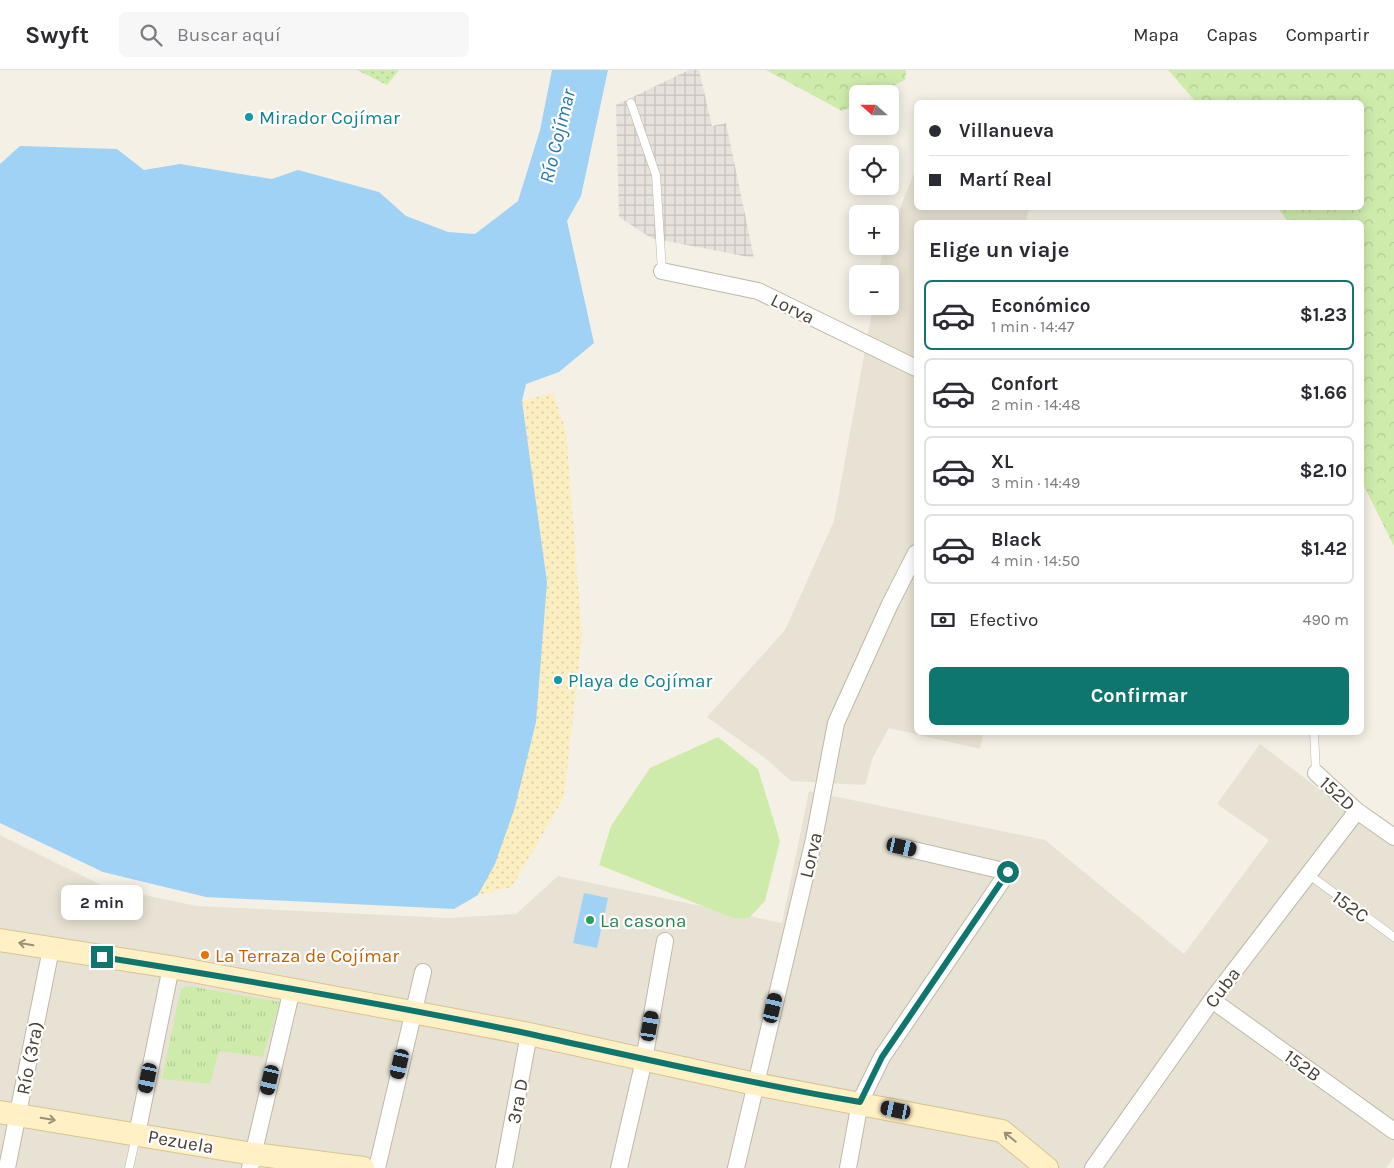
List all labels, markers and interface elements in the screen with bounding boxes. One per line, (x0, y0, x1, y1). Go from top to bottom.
search box (119, 12, 469, 57)
text: Swyft (25, 21, 89, 49)
icon: search (137, 21, 165, 49)
text: Buscar aquí (177, 24, 281, 46)
text: Mapa (1133, 24, 1179, 46)
text: Capas (1207, 24, 1258, 46)
text: Compartir (1286, 24, 1369, 46)
north arrow (849, 85, 899, 135)
map controls (849, 85, 899, 315)
water label: Río Cojímar (535, 86, 581, 186)
place label: Mirador Cojímar (259, 107, 400, 129)
marker: Mirador Cojímar (243, 111, 255, 123)
text: Villanueva (959, 120, 1054, 142)
button: locate (849, 145, 899, 195)
text: Martí Real (959, 169, 1052, 191)
button: + (849, 205, 899, 255)
text: Elige un viaje (929, 237, 1069, 263)
button: − (849, 265, 899, 315)
street label: Lorva (767, 289, 818, 329)
icon: car (931, 293, 976, 338)
text: Económico (991, 295, 1091, 317)
text: $1.23 (1300, 304, 1347, 326)
text: 1 min · 14:47 (991, 317, 1074, 336)
icon: car (931, 371, 976, 416)
text: Confort (991, 373, 1058, 395)
text: $1.66 (1300, 382, 1347, 404)
text: 2 min · 14:48 (991, 395, 1081, 414)
icon: car (931, 449, 976, 494)
text: XL (991, 451, 1013, 473)
text: $2.10 (1300, 460, 1347, 482)
text: 3 min · 14:49 (991, 473, 1080, 492)
icon: car (931, 527, 976, 572)
text: Black (991, 529, 1042, 551)
text: $1.42 (1300, 538, 1347, 560)
text: 4 min · 14:50 (991, 551, 1080, 570)
icon: cash (929, 606, 957, 634)
text: Efectivo (969, 609, 1038, 631)
text: 490 m (1303, 610, 1349, 629)
button: Confirmar (929, 667, 1349, 725)
place label: Playa de Cojímar (568, 670, 713, 692)
marker: Playa de Cojímar (552, 674, 564, 686)
street label: 152D (1315, 772, 1360, 815)
street label: Lorva (795, 830, 827, 880)
car (885, 836, 918, 858)
route start (997, 861, 1019, 883)
callout: 2 min (61, 884, 143, 920)
street label: 152C (1328, 886, 1373, 927)
text: 2 min (80, 893, 124, 912)
place label: La casona (600, 910, 686, 932)
marker: La casona (584, 914, 596, 926)
one-way arrow (18, 939, 34, 949)
place label: La Terraza de Cojímar (215, 945, 399, 967)
route end (91, 946, 113, 968)
marker: La Terraza de Cojímar (199, 949, 211, 961)
street label: Cuba (1201, 963, 1245, 1012)
car (762, 992, 783, 1024)
car (640, 1010, 659, 1042)
street label: Río (3ra) (12, 1020, 48, 1097)
street label: 152B (1280, 1045, 1325, 1086)
car (389, 1048, 410, 1080)
car (137, 1062, 158, 1094)
car (259, 1064, 280, 1096)
street label: 3ra D (503, 1077, 533, 1126)
car (879, 1100, 912, 1120)
one-way arrow (40, 1114, 56, 1124)
street label: Pezuela (146, 1125, 215, 1159)
one-way arrow (1003, 1132, 1016, 1143)

